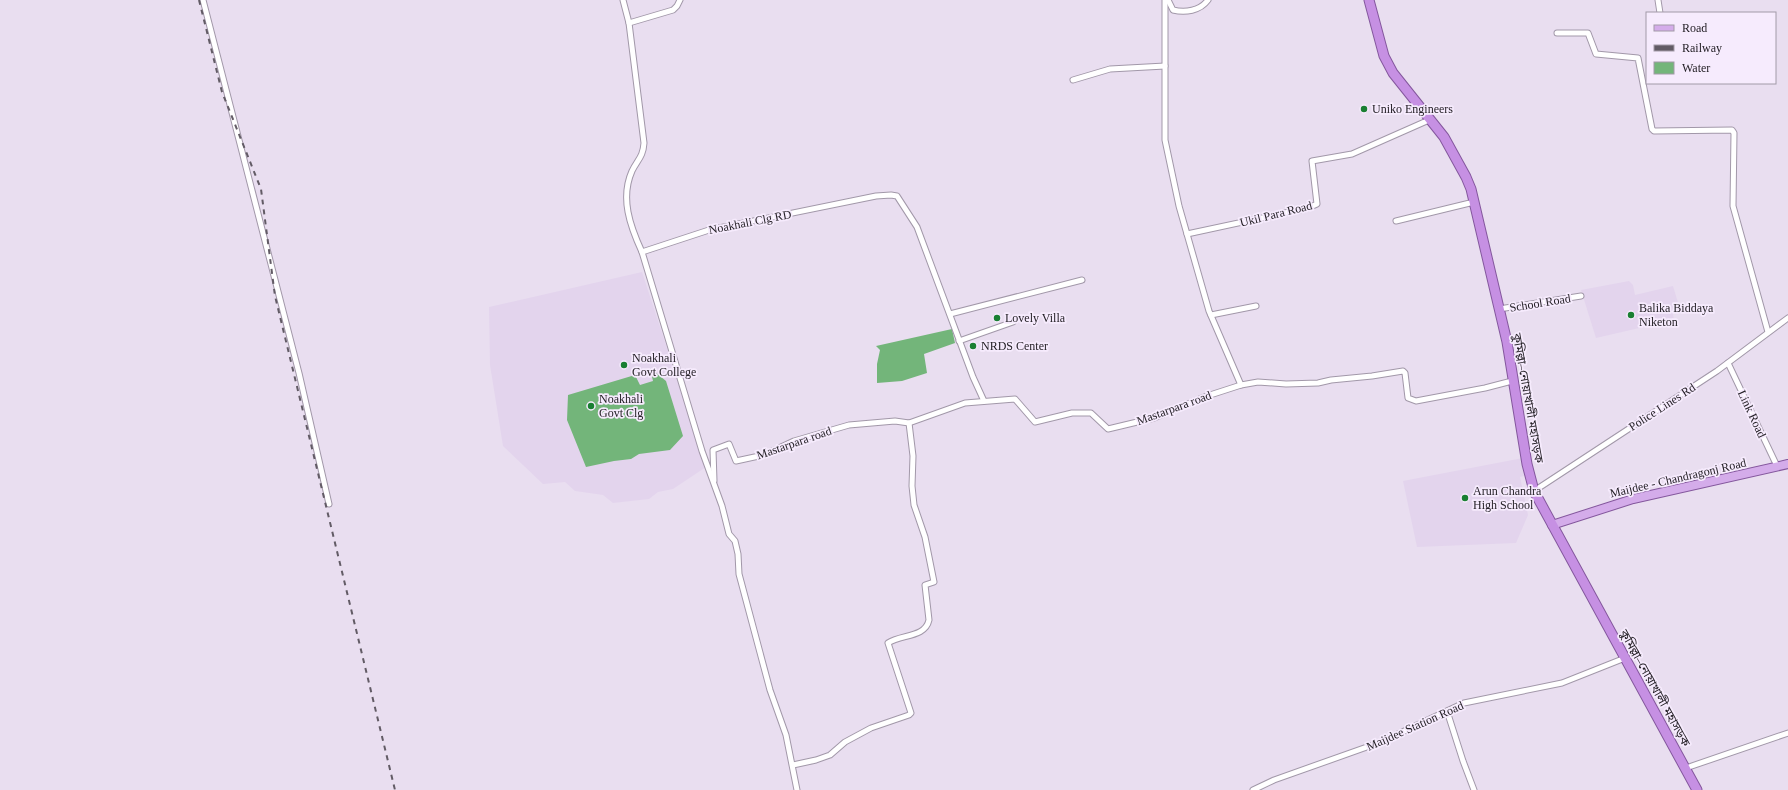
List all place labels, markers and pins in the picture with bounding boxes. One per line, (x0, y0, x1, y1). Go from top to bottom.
place label: Uniko Engineers (1372, 102, 1453, 116)
marker: Uniko Engineers (1359, 104, 1369, 114)
place label: Balika Biddaya Niketon (1639, 301, 1714, 329)
marker: Balika Biddaya Niketon (1626, 310, 1636, 320)
place label: Lovely Villa (1005, 311, 1066, 325)
marker: Lovely Villa (992, 313, 1002, 323)
place label: NRDS Center (981, 339, 1048, 353)
marker: NRDS Center (968, 341, 978, 351)
place label: Noakhali Govt College (632, 351, 696, 379)
marker: Noakhali Govt College (619, 360, 629, 370)
place label: Noakhali Govt Clg (599, 392, 644, 420)
marker: Noakhali Govt Clg (586, 401, 596, 411)
place label: Arun Chandra High School (1473, 484, 1542, 512)
marker: Arun Chandra High School (1460, 493, 1470, 503)

